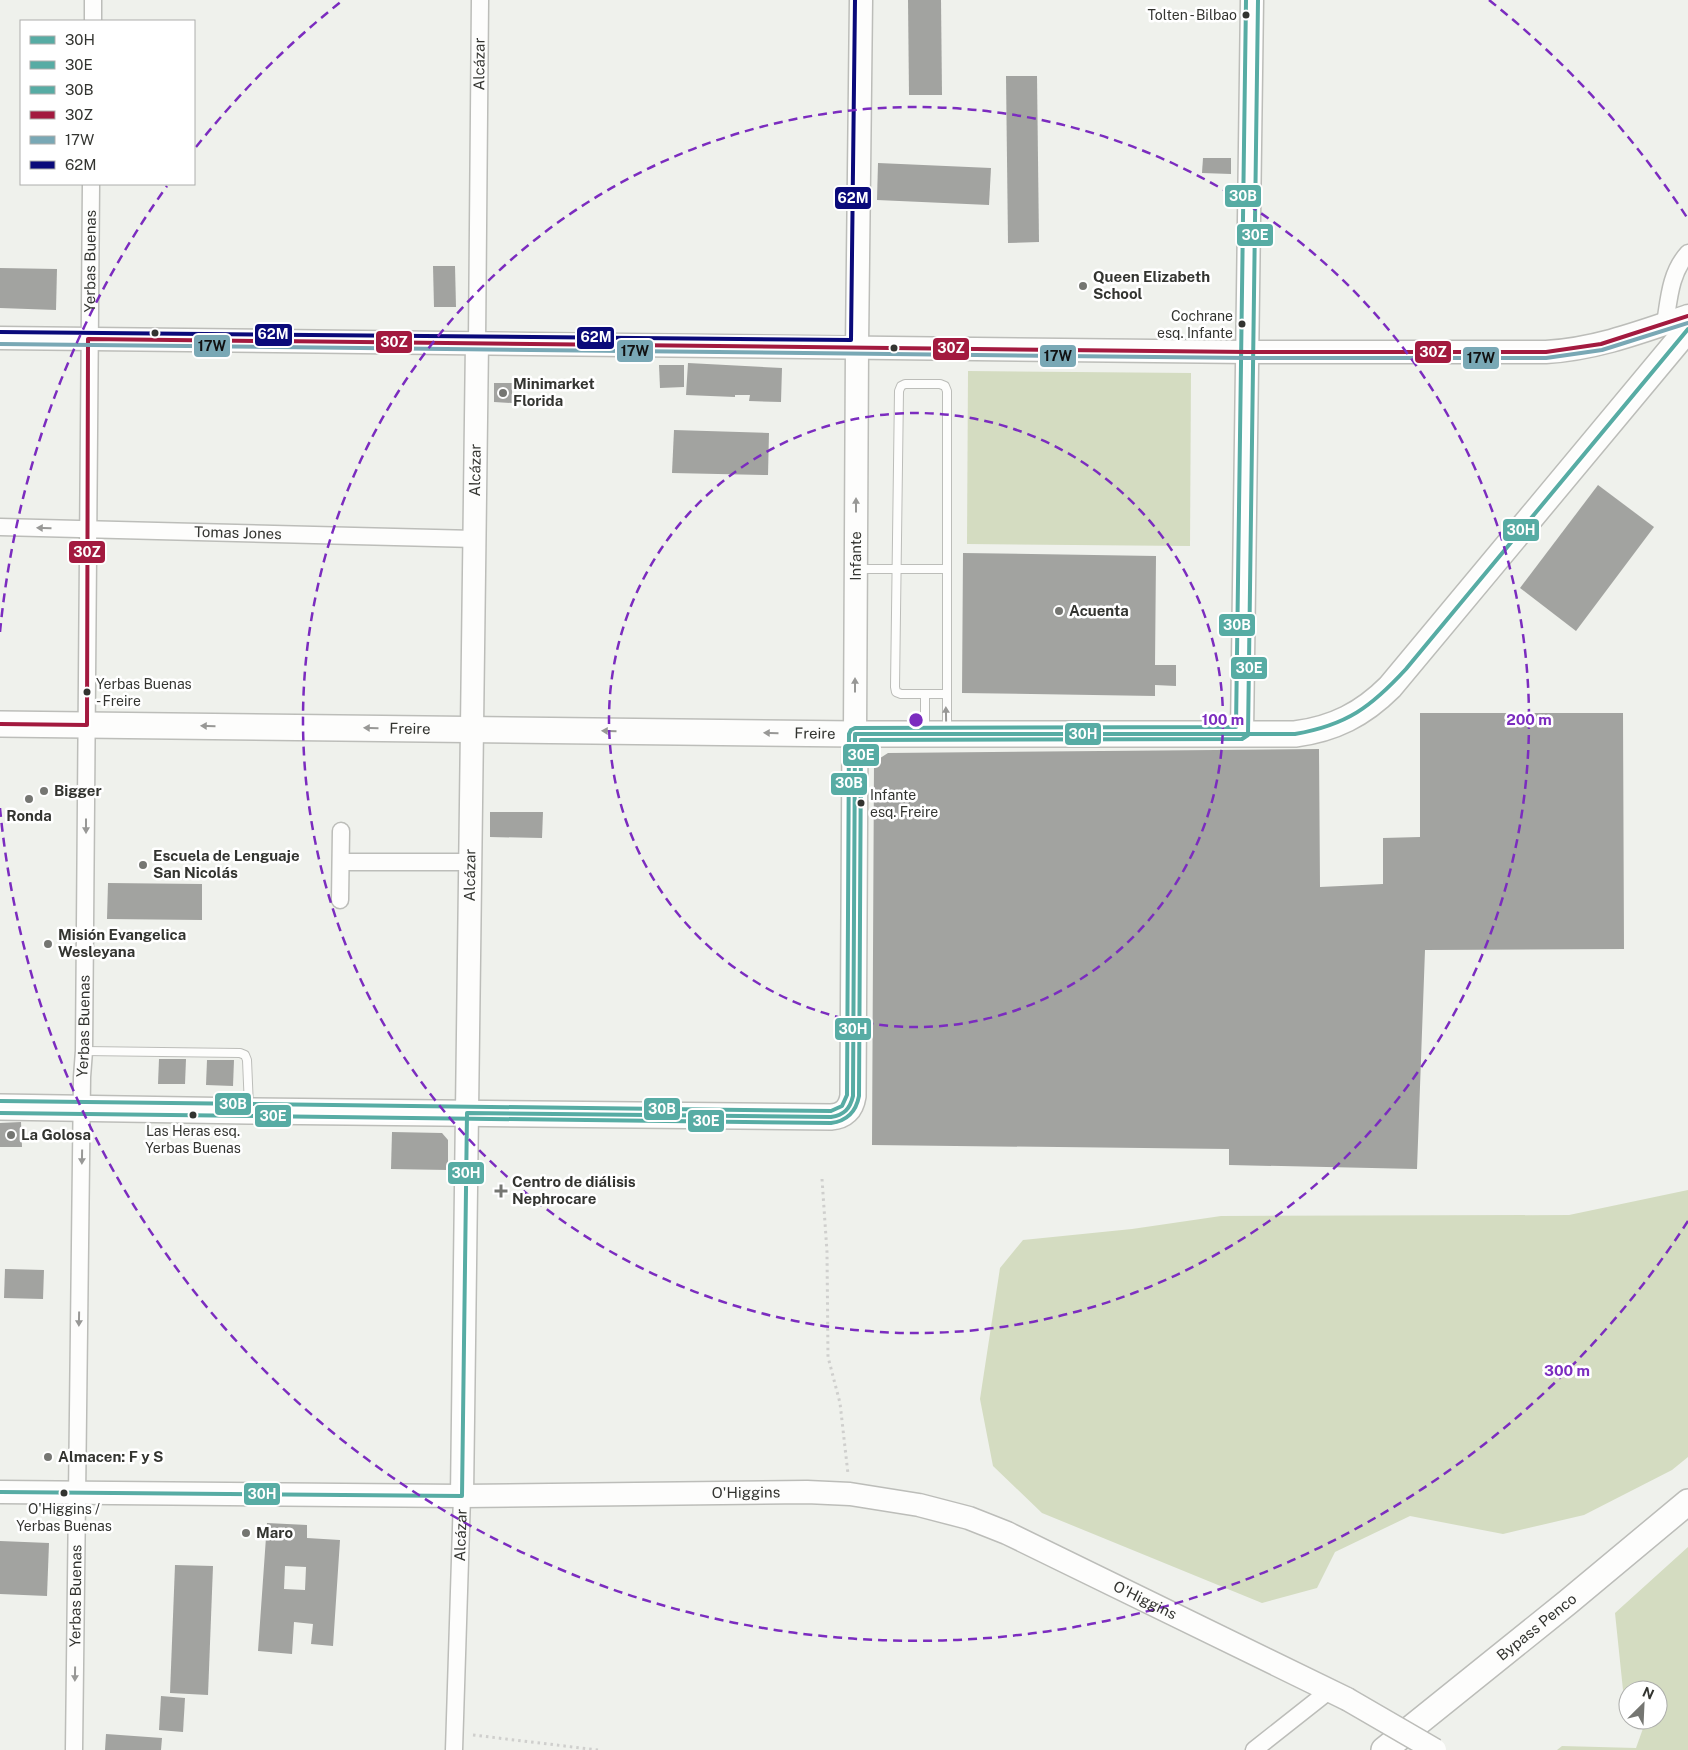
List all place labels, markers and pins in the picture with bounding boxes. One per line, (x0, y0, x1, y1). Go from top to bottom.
place label: Tolten - Bilbao (1148, 7, 1237, 23)
marker: Tolten - Bilbao (1241, 10, 1251, 20)
place label: Queen Elizabeth School (1093, 268, 1210, 302)
marker: Queen Elizabeth School (1077, 280, 1089, 292)
place label: Cochrane esq. Infante (1157, 308, 1233, 341)
marker: Cochrane esq. Infante (1237, 319, 1247, 329)
unlabelled marker (150, 328, 160, 338)
unlabelled marker (889, 343, 899, 353)
place label: Minimarket Florida (513, 375, 595, 409)
marker: Minimarket Florida (497, 387, 509, 399)
place label: Acuenta (1069, 602, 1129, 619)
marker: Acuenta (1053, 605, 1065, 617)
place label: Yerbas Buenas - Freire (96, 676, 192, 709)
marker: Yerbas Buenas - Freire (82, 687, 92, 697)
centre of rings (907, 711, 925, 729)
place label: Bigger (54, 782, 102, 799)
marker: Bigger (38, 785, 50, 797)
place label: Infante esq. Freire (870, 787, 938, 820)
marker: Ronda (23, 793, 35, 805)
marker: Infante esq. Freire (856, 798, 866, 808)
place label: Ronda (6, 807, 52, 824)
place label: Escuela de Lenguaje San Nicolás (153, 847, 300, 881)
marker: Escuela de Lenguaje San Nicolás (137, 859, 149, 871)
place label: Misión Evangelica Wesleyana (58, 926, 186, 960)
marker: Misión Evangelica Wesleyana (42, 938, 54, 950)
marker: Las Heras esq. Yerbas Buenas (188, 1110, 198, 1120)
place label: Las Heras esq. Yerbas Buenas (145, 1123, 241, 1156)
place label: La Golosa (21, 1126, 91, 1143)
marker: La Golosa (5, 1129, 17, 1141)
place label: Centro de diálisis Nephrocare (512, 1173, 636, 1207)
marker: Centro de diálisis Nephrocare (494, 1184, 508, 1198)
place label: Almacen: F y S (58, 1448, 163, 1465)
marker: Almacen: F y S (42, 1451, 54, 1463)
marker: O'Higgins / Yerbas Buenas (59, 1488, 69, 1498)
place label: O'Higgins / Yerbas Buenas (16, 1501, 112, 1534)
place label: Maro (256, 1524, 293, 1541)
marker: Maro (240, 1527, 252, 1539)

